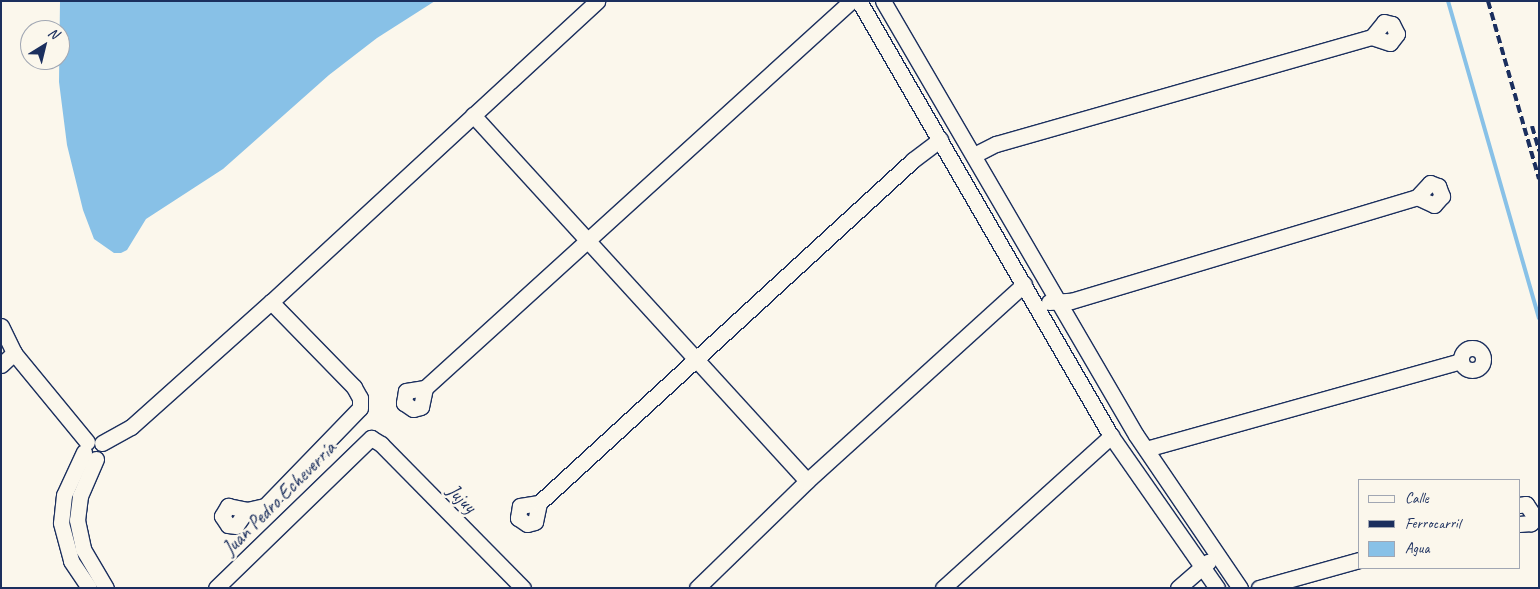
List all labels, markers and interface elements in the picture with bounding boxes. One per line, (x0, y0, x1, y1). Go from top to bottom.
north arrow (20, 20, 70, 70)
text: N (45, 24, 62, 43)
street label: Juan Pedro Echeverría (217, 436, 341, 560)
street label: Jujuy (442, 478, 482, 518)
legend (1358, 479, 1520, 569)
text: Calle (1405, 489, 1429, 508)
text: Ferrocarril (1405, 514, 1460, 533)
text: Agua (1405, 539, 1429, 558)

